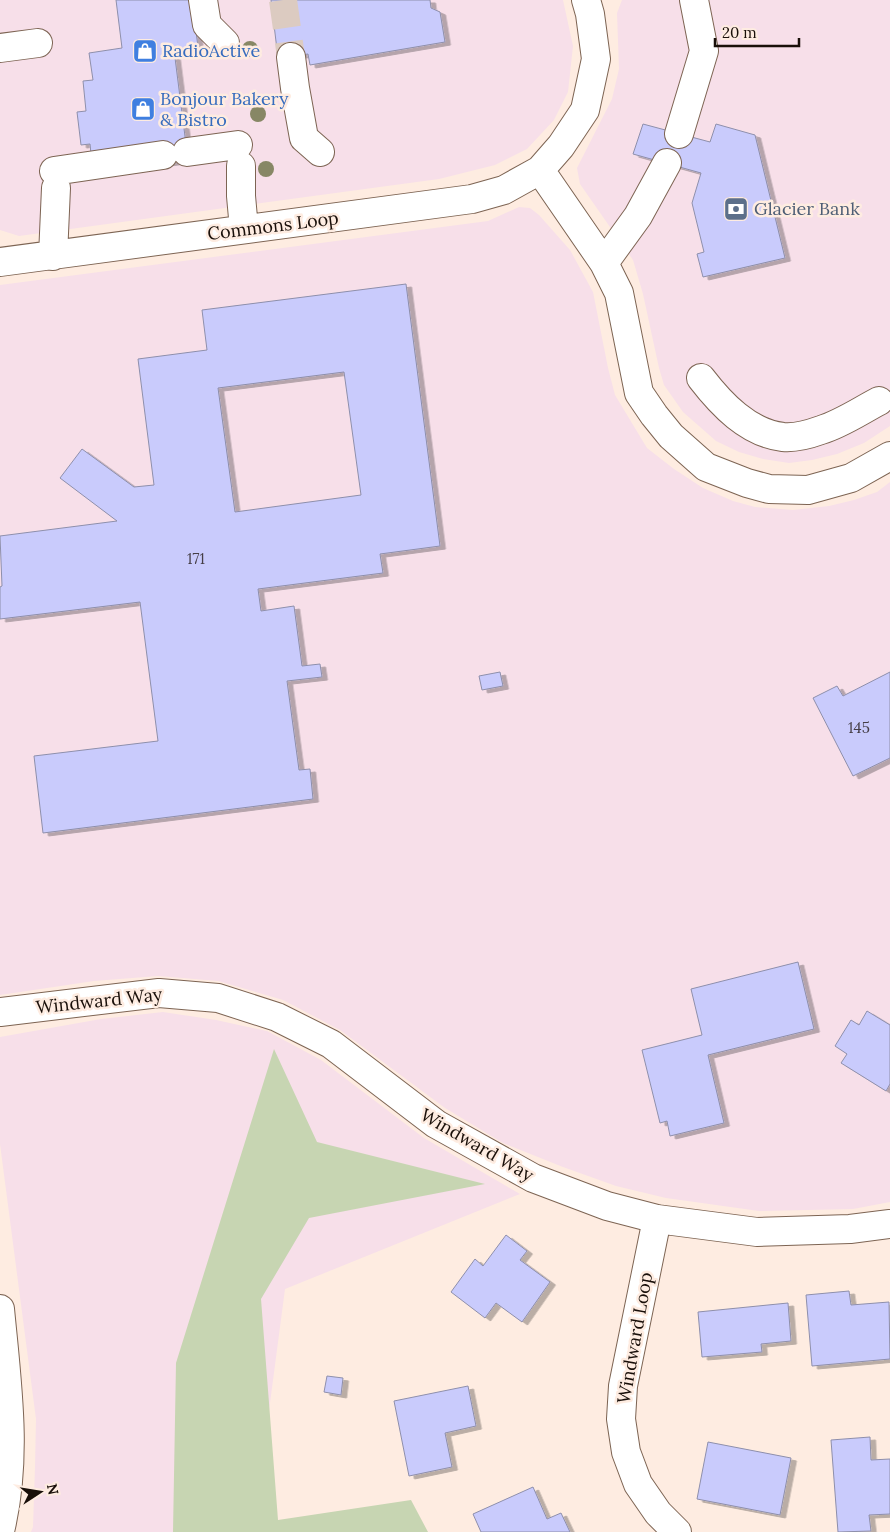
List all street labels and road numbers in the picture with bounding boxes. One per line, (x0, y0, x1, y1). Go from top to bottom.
street label: Commons Loop (206, 206, 340, 245)
street label: Windward Way (35, 982, 164, 1019)
street label: Windward Way (417, 1103, 538, 1186)
street label: Windward Loop (612, 1270, 657, 1405)

